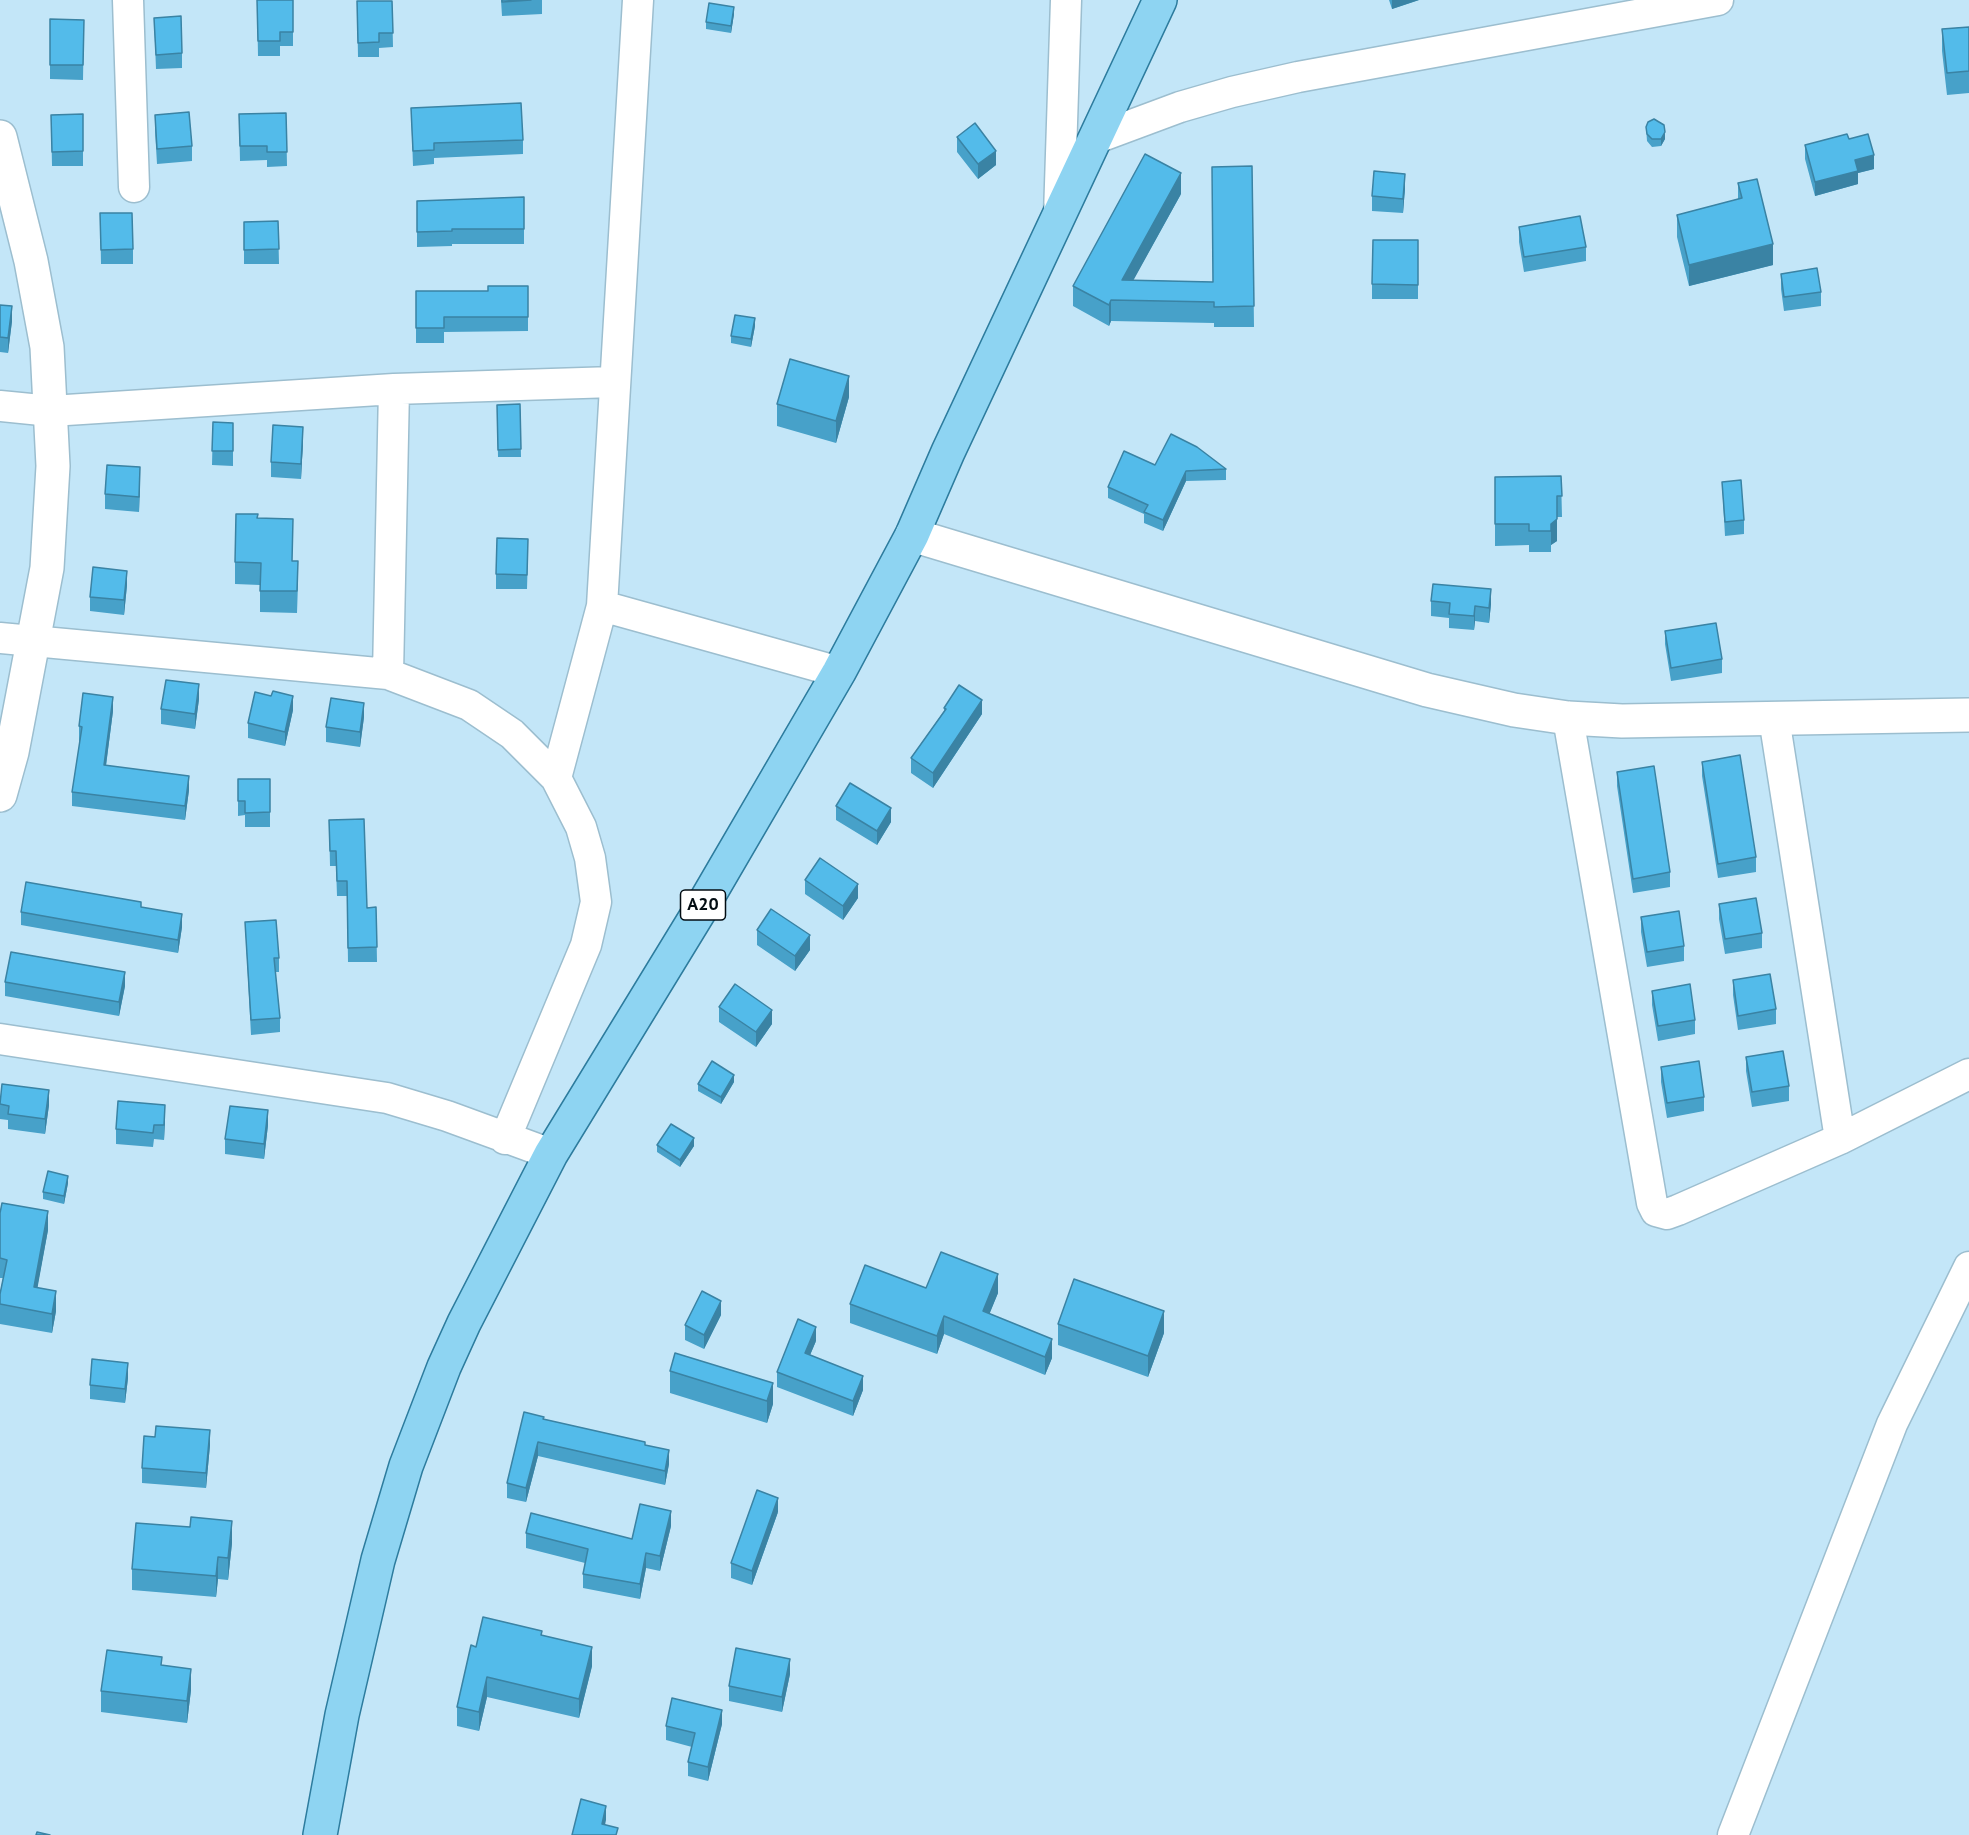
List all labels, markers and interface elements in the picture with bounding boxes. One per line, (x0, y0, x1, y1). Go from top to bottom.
road number: A20 (680, 890, 726, 920)

